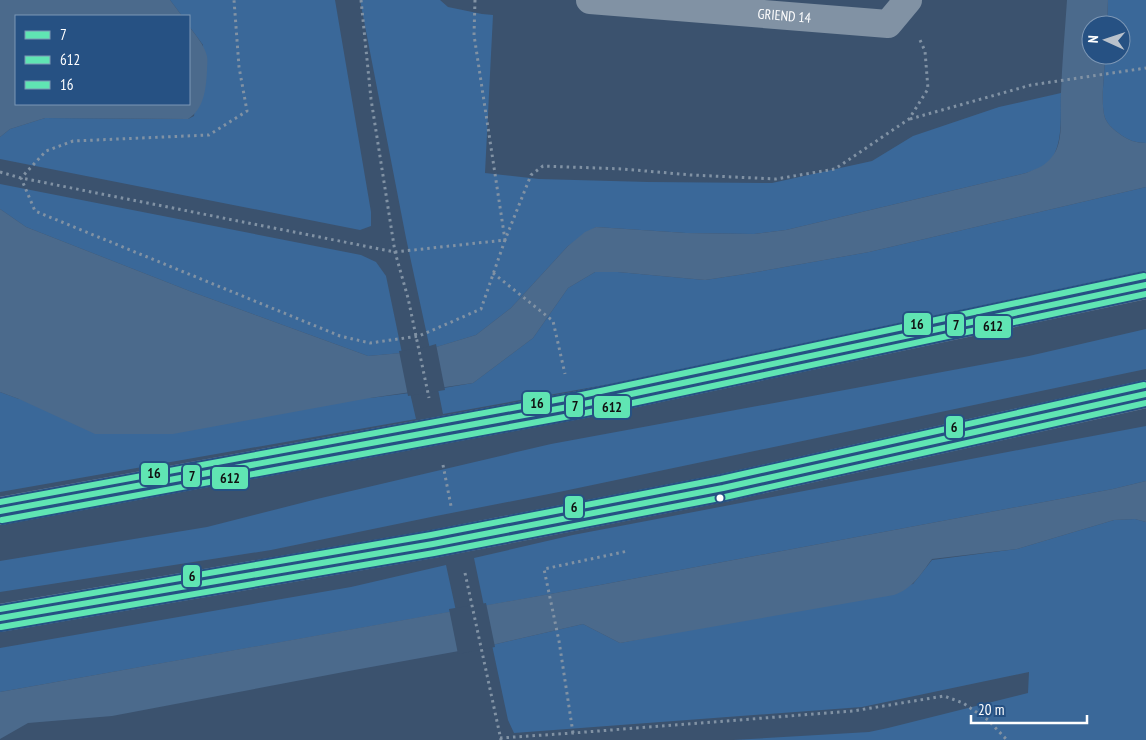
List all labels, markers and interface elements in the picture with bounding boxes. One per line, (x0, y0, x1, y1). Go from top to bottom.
street label: GRIEND 14 (757, 5, 812, 27)
legend (15, 15, 190, 105)
north arrow (1081, 15, 1131, 65)
text: 7 (60, 25, 67, 44)
text: N (1084, 35, 1102, 44)
text: 612 (60, 50, 80, 69)
text: 16 (60, 75, 74, 94)
line badge: 16 (903, 312, 932, 336)
line badge: 7 (946, 313, 965, 337)
text: 16 (910, 315, 924, 333)
line badge: 612 (974, 315, 1012, 339)
text: 7 (953, 316, 960, 334)
text: 612 (983, 317, 1003, 335)
line badge: 16 (522, 391, 551, 415)
text: 16 (530, 394, 544, 412)
line badge: 7 (565, 394, 584, 418)
line badge: 612 (593, 395, 631, 419)
text: 7 (572, 397, 579, 415)
text: 612 (602, 398, 622, 416)
line badge: 6 (945, 415, 964, 439)
text: 6 (951, 418, 958, 436)
line badge: 16 (140, 462, 169, 486)
text: 16 (147, 464, 161, 482)
line badge: 7 (182, 464, 201, 488)
line badge: 612 (211, 466, 249, 490)
text: 7 (189, 467, 196, 485)
text: 612 (220, 469, 240, 487)
unlabelled marker (715, 493, 725, 503)
line badge: 6 (564, 495, 584, 519)
text: 6 (571, 498, 578, 516)
line badge: 6 (182, 564, 201, 588)
text: 6 (189, 567, 196, 585)
scale bar (971, 692, 1087, 724)
text: 20 m (978, 700, 1004, 719)

